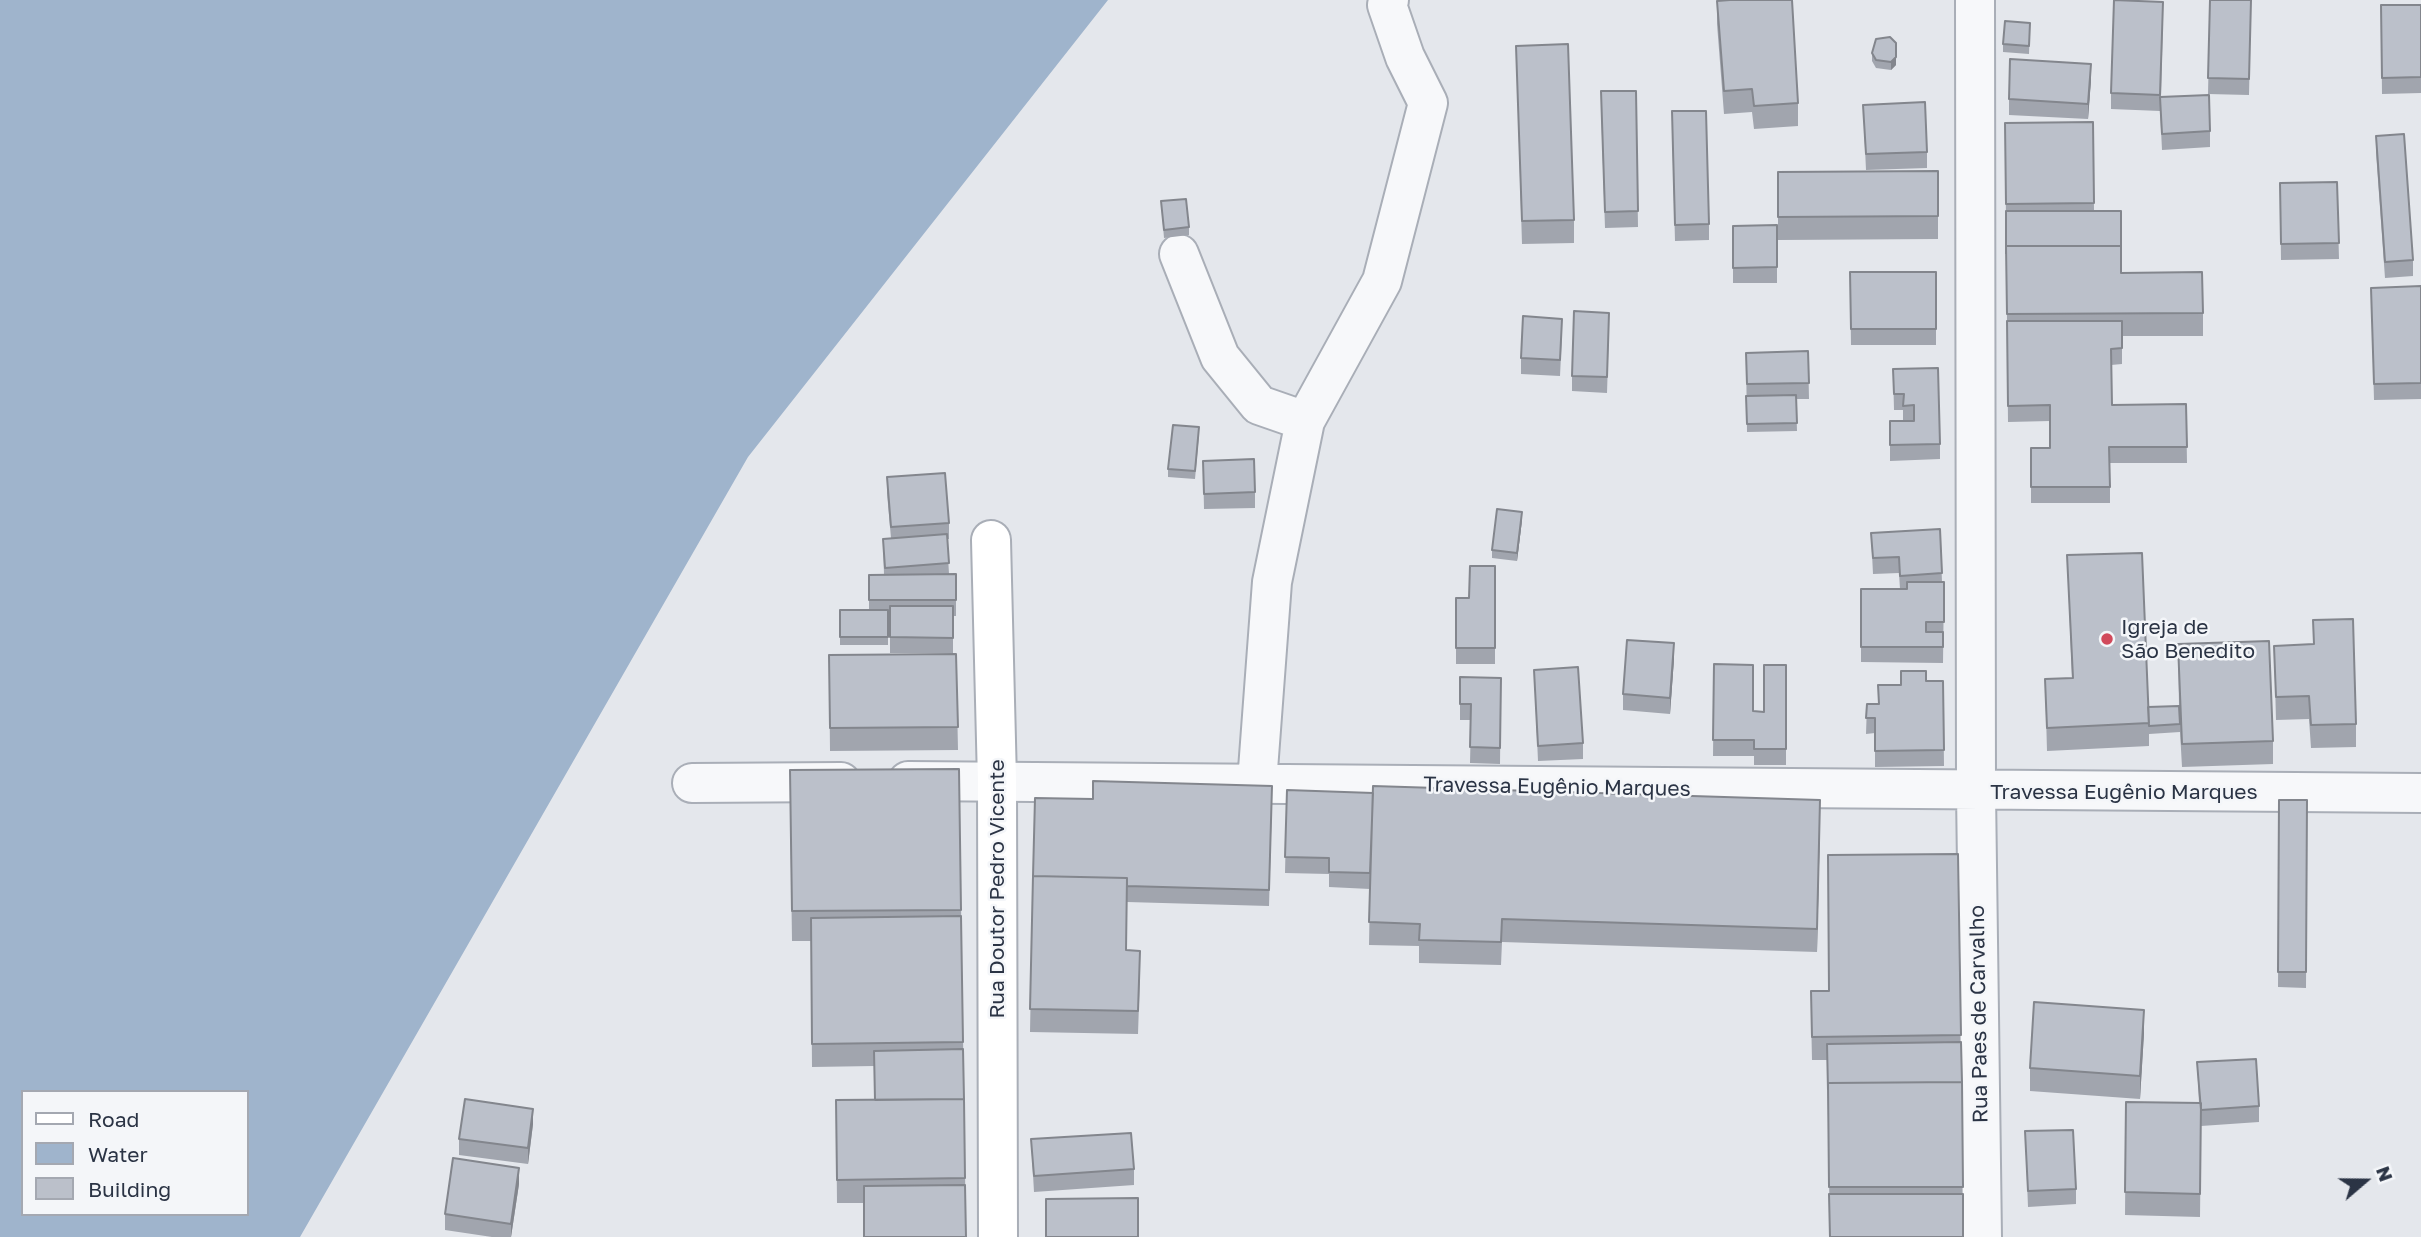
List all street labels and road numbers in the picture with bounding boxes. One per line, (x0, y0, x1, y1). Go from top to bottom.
street label: Rua Doutor Pedro Vicente (984, 759, 1010, 1019)
street label: Travessa Eugênio Marques (1423, 772, 1691, 802)
street label: Travessa Eugênio Marques (1990, 779, 2258, 805)
street label: Rua Paes de Carvalho (1964, 905, 1994, 1123)

